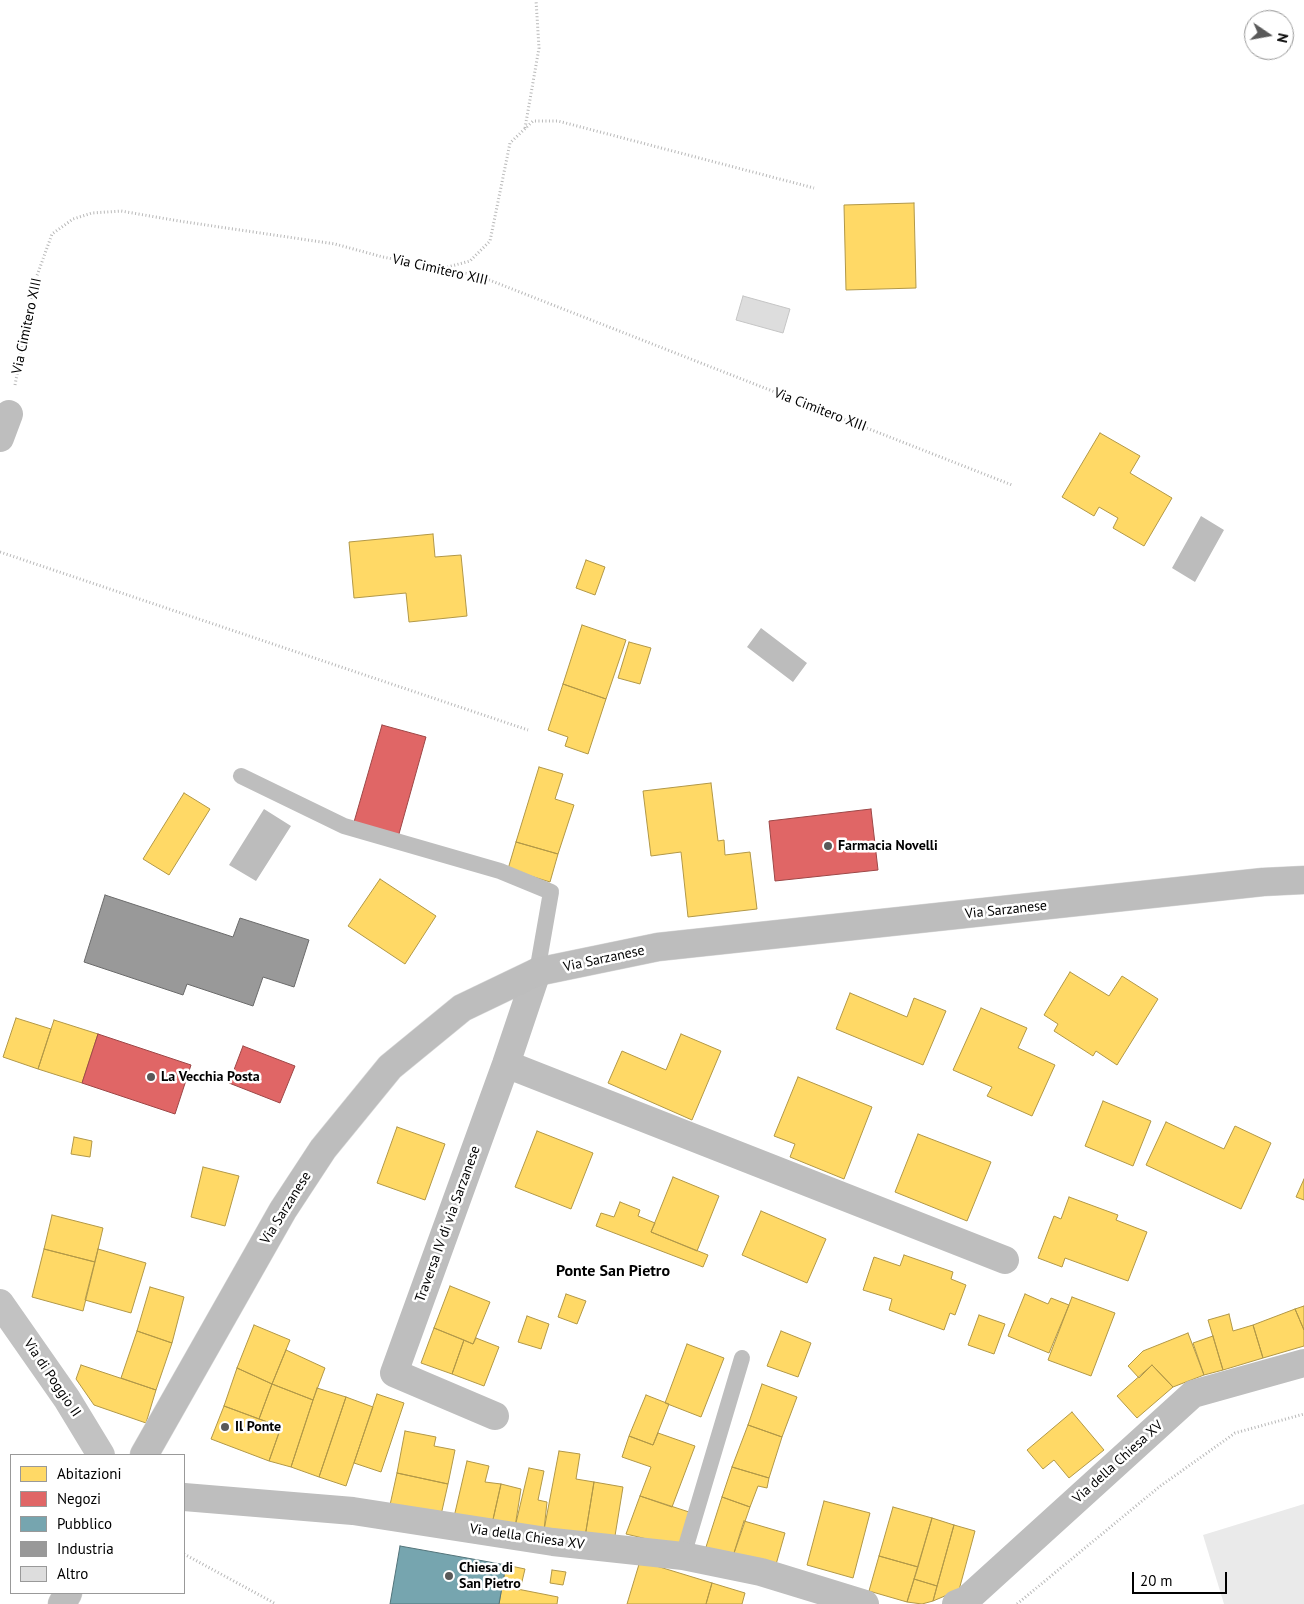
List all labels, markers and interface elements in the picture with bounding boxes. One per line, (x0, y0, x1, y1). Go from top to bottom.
north arrow (1244, 10, 1294, 60)
text: N (1273, 32, 1292, 44)
street label: Via Cimitero XIII (390, 251, 490, 289)
street label: Via Cimitero XIII (9, 276, 45, 376)
street label: Via Cimitero XIII (771, 385, 869, 435)
place label: Farmacia Novelli (838, 838, 938, 854)
marker: Farmacia Novelli (822, 840, 834, 852)
street label: Via Sarzanese (964, 897, 1048, 923)
street label: Via Sarzanese (562, 942, 646, 976)
place label: La Vecchia Posta (161, 1069, 260, 1085)
marker: La Vecchia Posta (145, 1071, 157, 1083)
street label: Traversa IV di via Sarzanese (412, 1144, 484, 1304)
street label: Via Sarzanese (257, 1169, 315, 1247)
district label: Ponte San Pietro (556, 1261, 670, 1281)
street label: Via di Poggio II (20, 1336, 84, 1420)
street label: Via della Chiesa XV (1069, 1417, 1167, 1507)
place label: Il Ponte (235, 1419, 281, 1435)
marker: Il Ponte (219, 1421, 231, 1433)
legend (10, 1454, 185, 1594)
text: Abitazioni (57, 1464, 121, 1483)
text: Negozi (57, 1489, 101, 1508)
text: Pubblico (57, 1514, 112, 1533)
street label: Via della Chiesa XV (469, 1521, 585, 1553)
text: Industria (57, 1539, 114, 1558)
place label: Chiesa di San Pietro (459, 1560, 521, 1592)
scale bar (1134, 1562, 1229, 1594)
text: Altro (57, 1564, 88, 1583)
marker: Chiesa di San Pietro (443, 1570, 455, 1582)
text: 20 m (1140, 1571, 1173, 1590)

